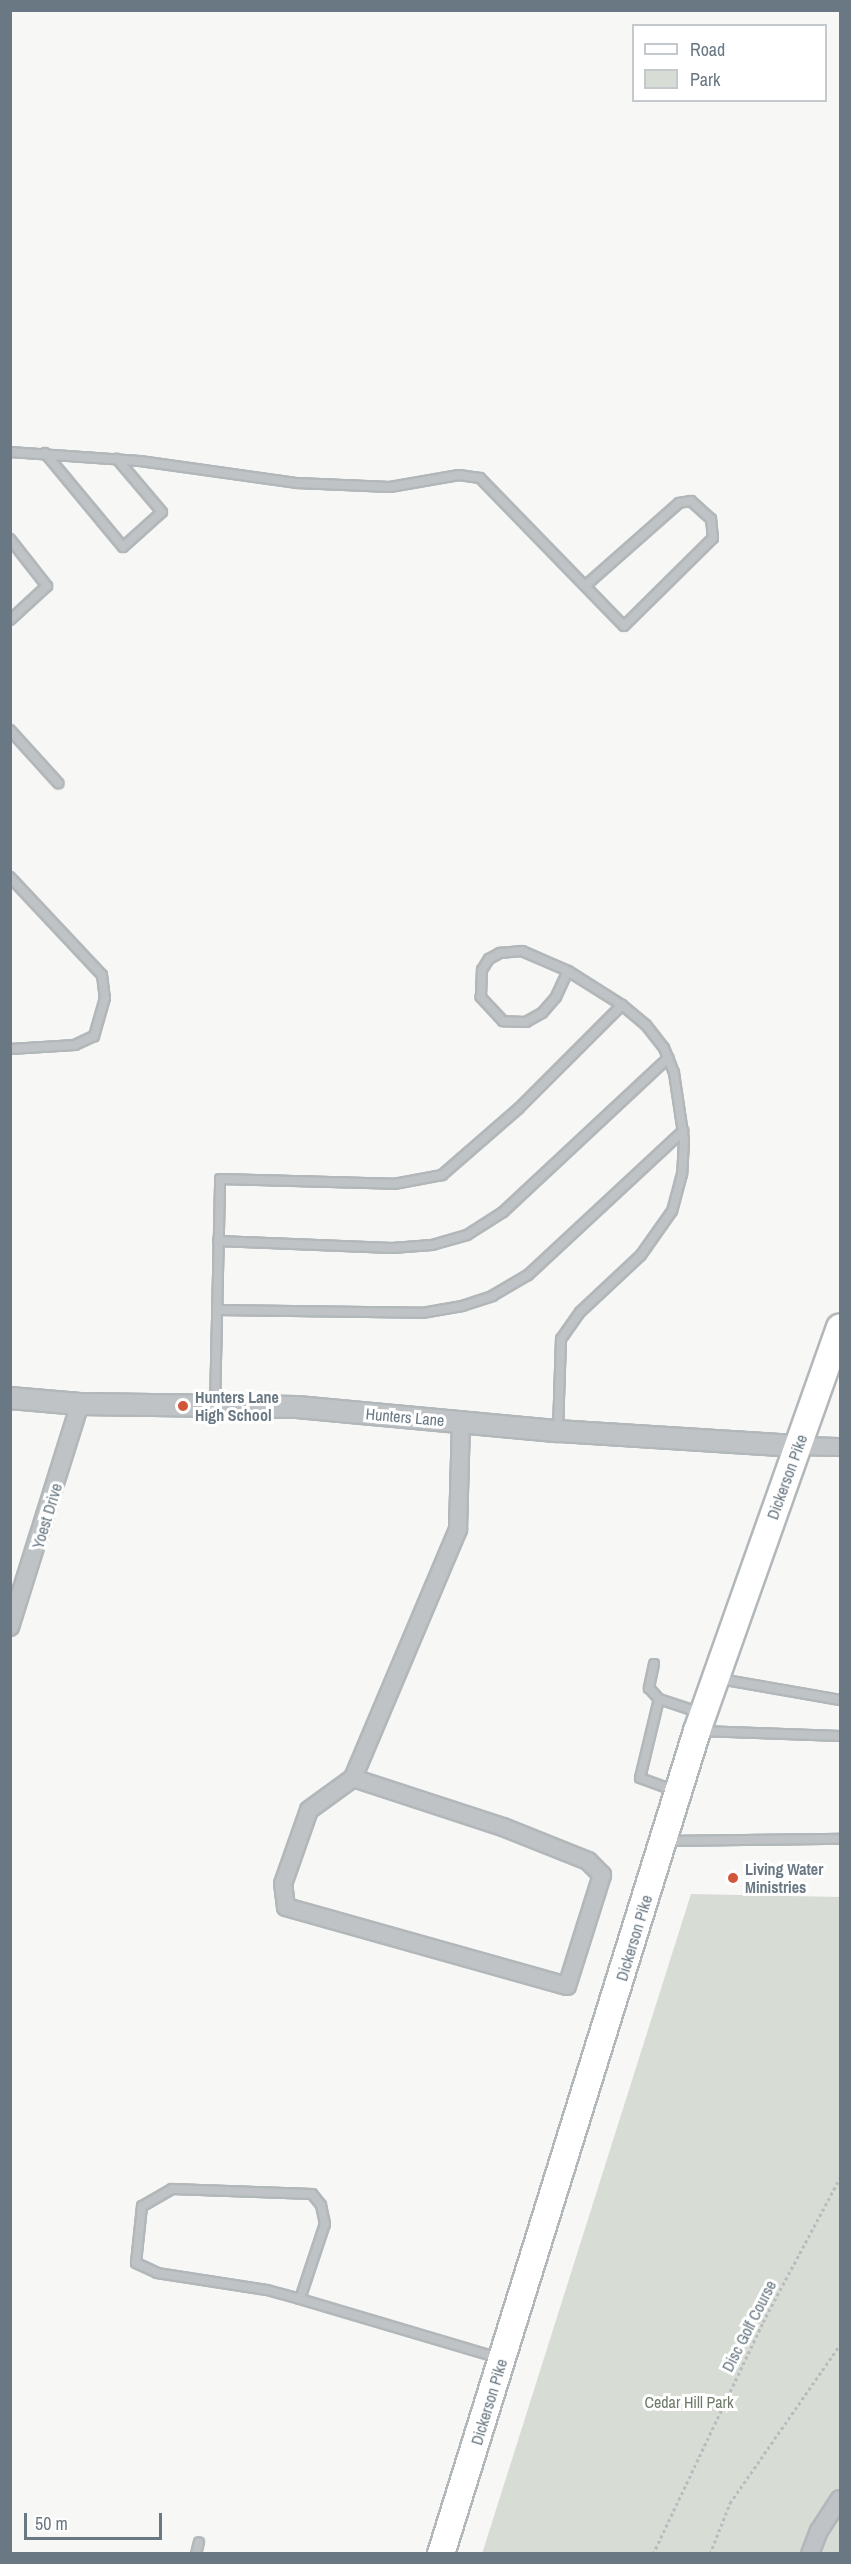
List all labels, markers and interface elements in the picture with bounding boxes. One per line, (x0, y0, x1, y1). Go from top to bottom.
legend (632, 24, 827, 102)
text: Road (690, 37, 725, 62)
text: Park (690, 67, 720, 92)
place label: Hunters Lane High School (195, 1387, 279, 1425)
marker: Hunters Lane High School (176, 1399, 190, 1413)
street label: Hunters Lane (365, 1404, 445, 1430)
street label: Dickerson Pike (763, 1432, 811, 1522)
street label: Yoest Drive (28, 1481, 66, 1551)
place label: Living Water Ministries (745, 1859, 823, 1897)
marker: Living Water Ministries (726, 1871, 740, 1885)
street label: Dickerson Pike (612, 1893, 656, 1983)
street label: Disc Golf Course (718, 2277, 780, 2375)
street label: Dickerson Pike (467, 2357, 511, 2447)
park label: Cedar Hill Park (645, 2392, 733, 2412)
scale bar (27, 2501, 165, 2539)
text: 50 m (35, 2511, 68, 2536)

